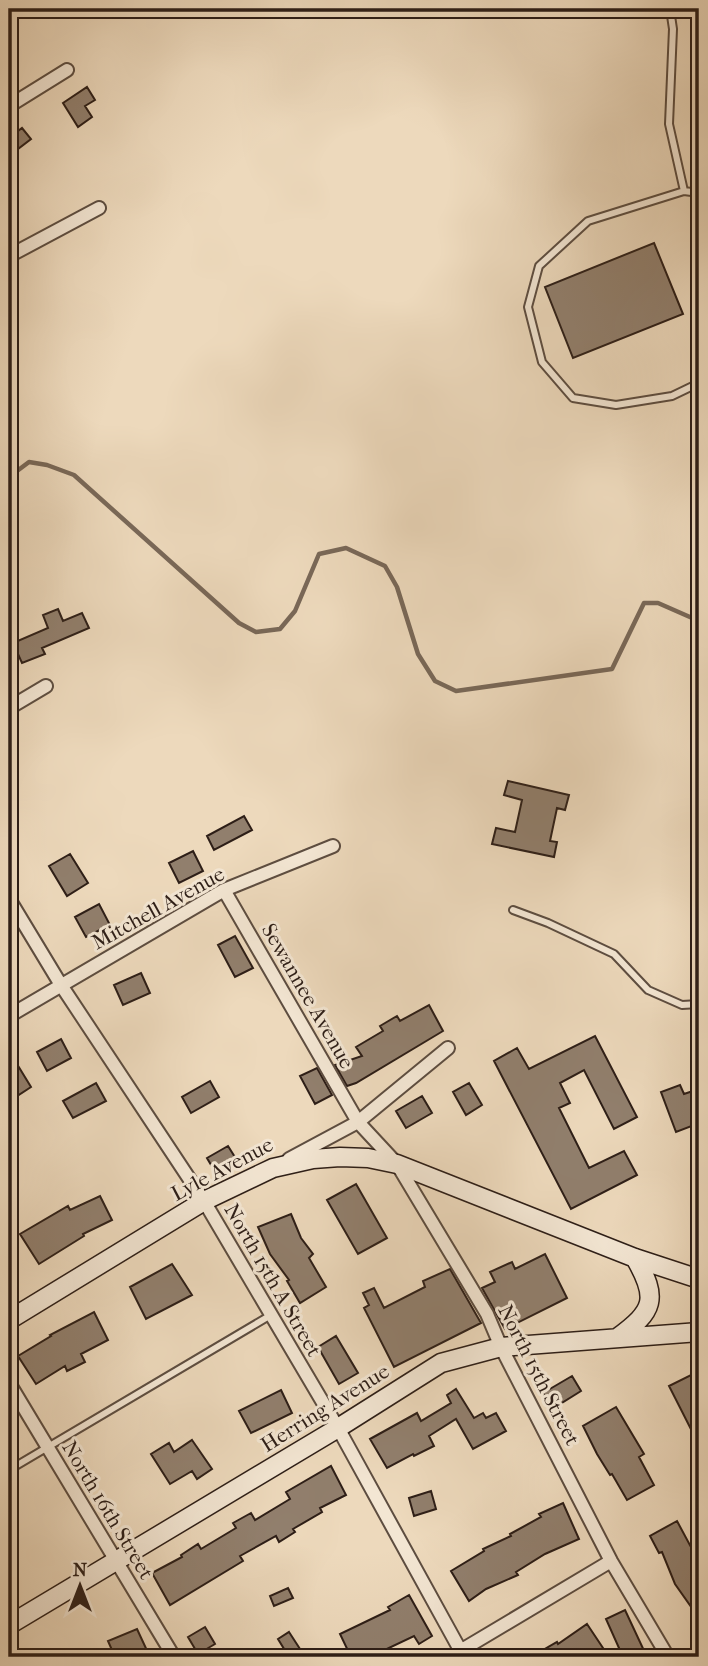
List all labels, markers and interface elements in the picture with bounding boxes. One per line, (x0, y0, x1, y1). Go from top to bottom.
street label: Mitchell Avenue (88, 862, 228, 954)
street label: Sewannee Avenue (257, 919, 359, 1073)
street label: Lyle Avenue (167, 1132, 277, 1206)
street label: North 15th A Street (219, 1199, 327, 1361)
street label: North 15th Street (493, 1301, 585, 1450)
street label: Herring Avenue (257, 1359, 393, 1457)
street label: North 16th Street (57, 1436, 159, 1584)
north arrow (46, 1550, 116, 1620)

